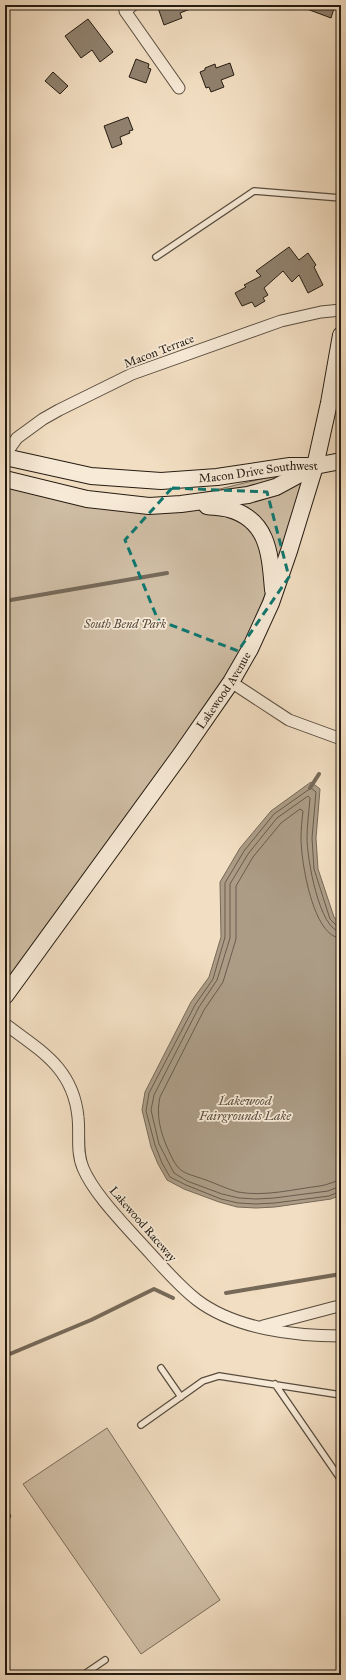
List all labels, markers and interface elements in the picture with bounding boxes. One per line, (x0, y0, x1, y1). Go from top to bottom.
street label: Macon Terrace (122, 331, 196, 371)
street label: Macon Drive Southwest (198, 458, 320, 485)
park label: South Bend Park (83, 617, 167, 631)
street label: Lakewood Avenue (194, 649, 254, 732)
water label: Lakewood Fairgrounds Lake (198, 1093, 292, 1124)
street label: Lakewood Raceway (107, 1184, 180, 1265)

